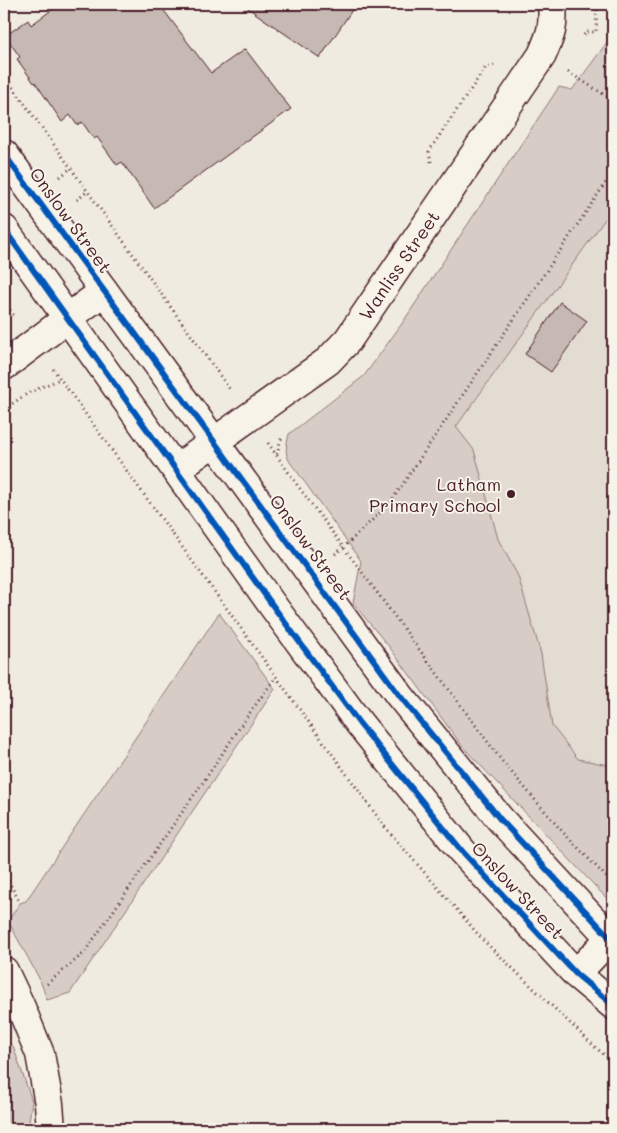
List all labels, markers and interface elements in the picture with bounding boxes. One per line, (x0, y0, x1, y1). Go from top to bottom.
street label: Onslow Street (24, 162, 118, 278)
street label: Wanliss Street (353, 206, 445, 325)
place label: Latham Primary School (369, 472, 501, 517)
marker: Latham Primary School (505, 488, 517, 500)
street label: Onslow Street (264, 489, 358, 605)
street label: Onslow Street (467, 836, 569, 944)

